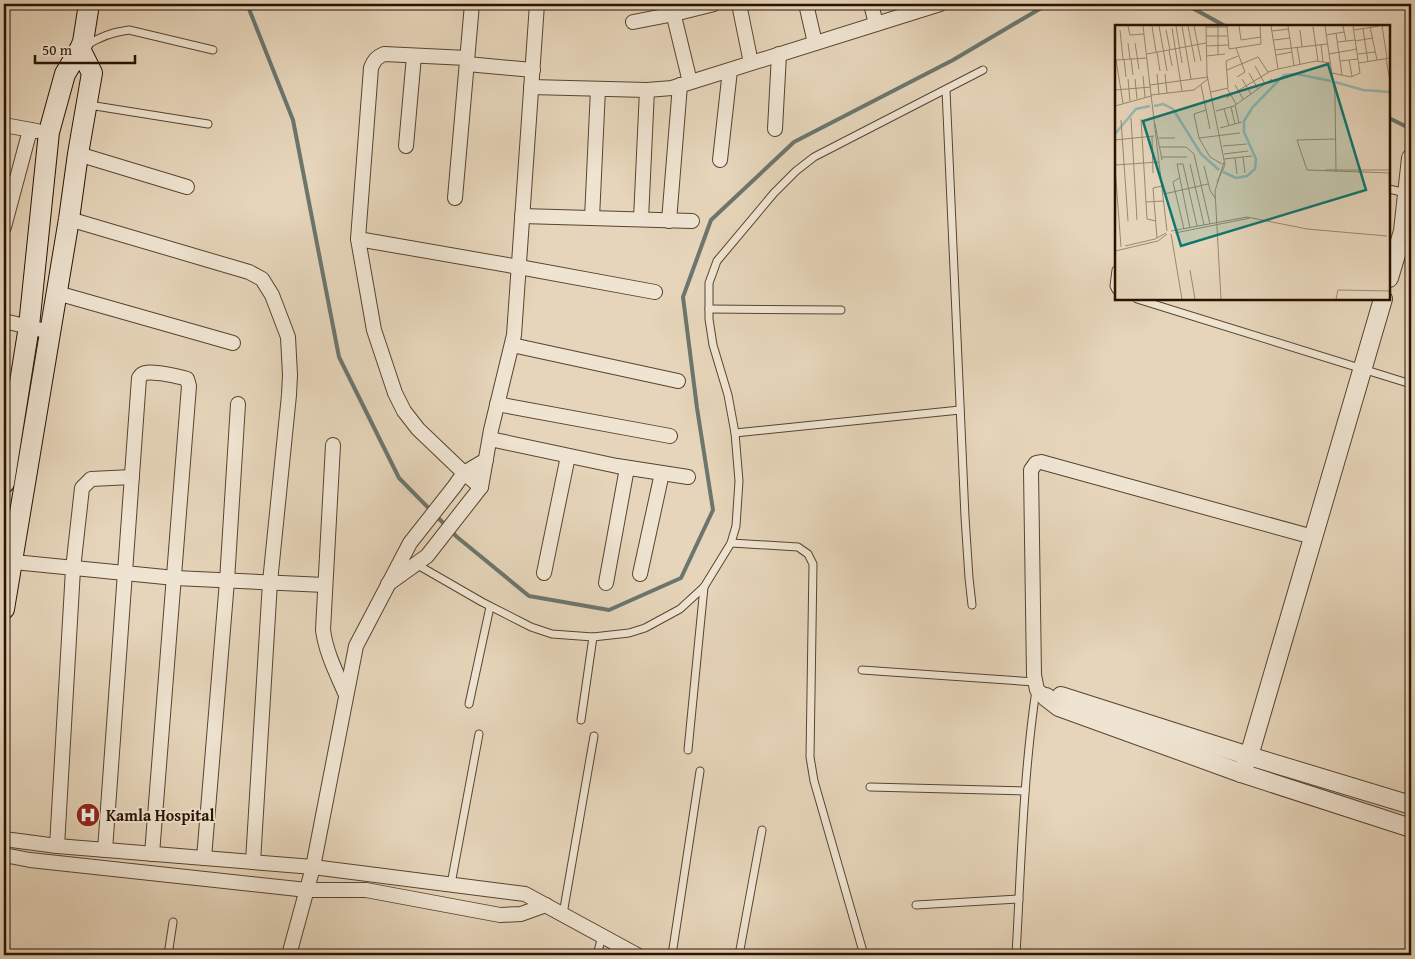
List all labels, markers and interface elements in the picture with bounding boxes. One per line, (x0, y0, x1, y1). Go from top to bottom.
inset map (1115, 25, 1390, 300)
scale bar (35, 32, 135, 64)
text: 50 m (42, 39, 73, 60)
hospital icon: Kamla Hospital (75, 802, 101, 828)
place label: Kamla Hospital (106, 803, 215, 827)

